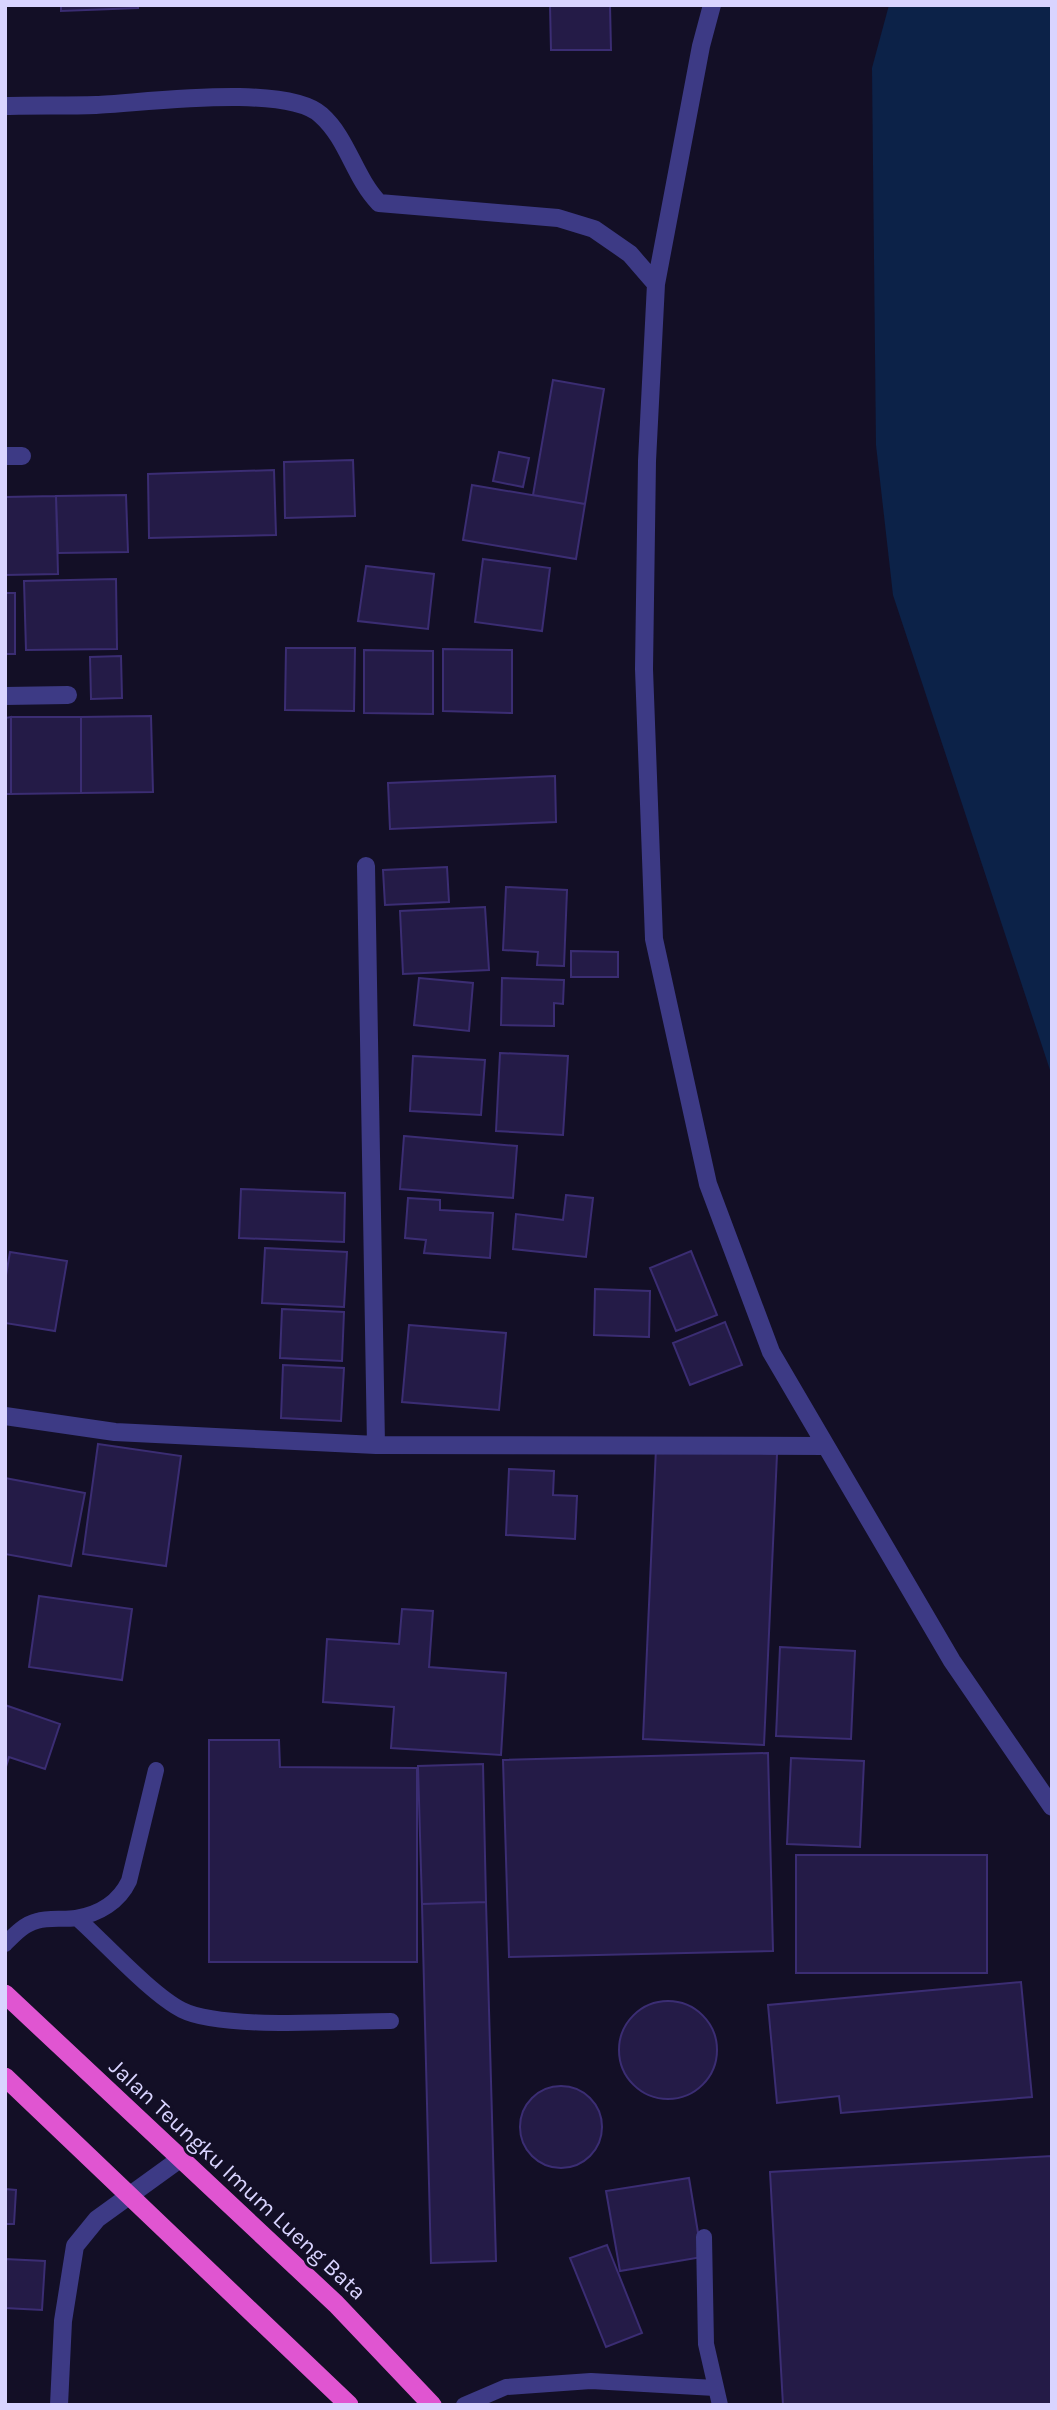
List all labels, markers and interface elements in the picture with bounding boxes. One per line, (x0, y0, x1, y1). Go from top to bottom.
street label: Jalan Teungku Imum Lueng Bata (104, 2053, 372, 2306)

